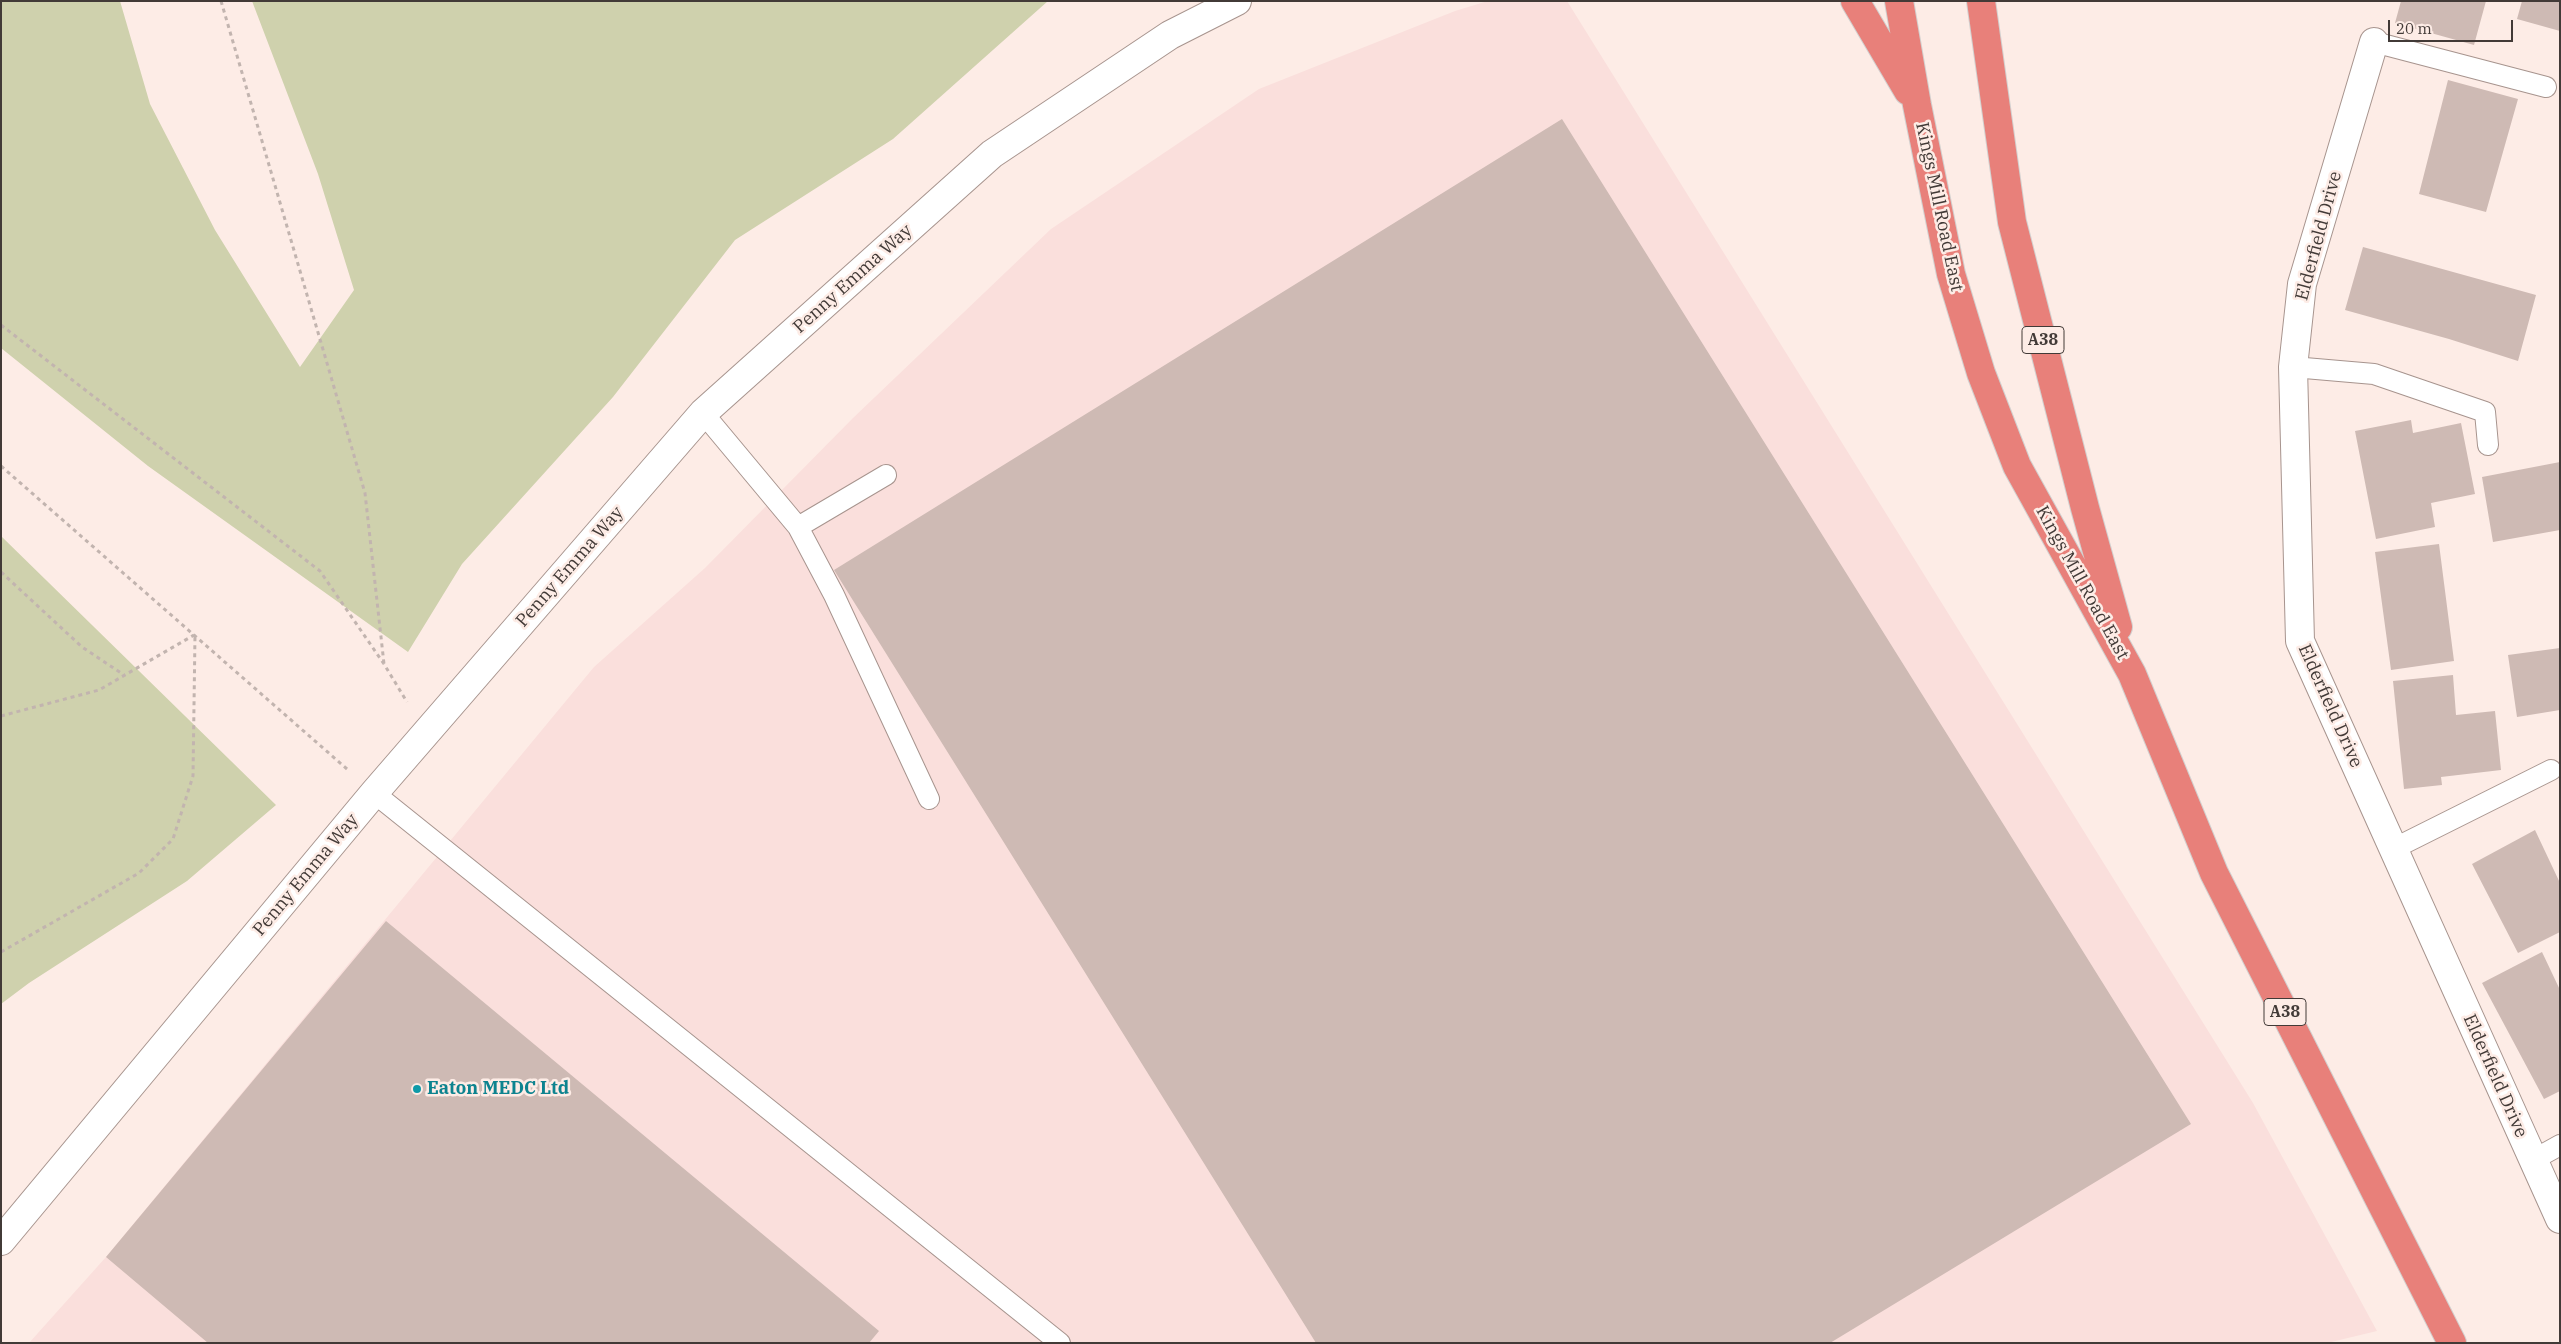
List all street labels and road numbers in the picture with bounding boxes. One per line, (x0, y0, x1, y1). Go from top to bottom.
street label: Kings Mill Road East (1911, 120, 1967, 294)
street label: Elderfield Drive (2291, 169, 2347, 303)
street label: Penny Emma Way (789, 220, 917, 338)
road number: A38 (2022, 326, 2064, 354)
street label: Penny Emma Way (512, 502, 628, 632)
street label: Kings Mill Road East (2031, 502, 2133, 664)
street label: Elderfield Drive (2293, 641, 2367, 771)
street label: Penny Emma Way (249, 810, 363, 940)
road number: A38 (2264, 999, 2306, 1026)
street label: Elderfield Drive (2458, 1011, 2532, 1141)

